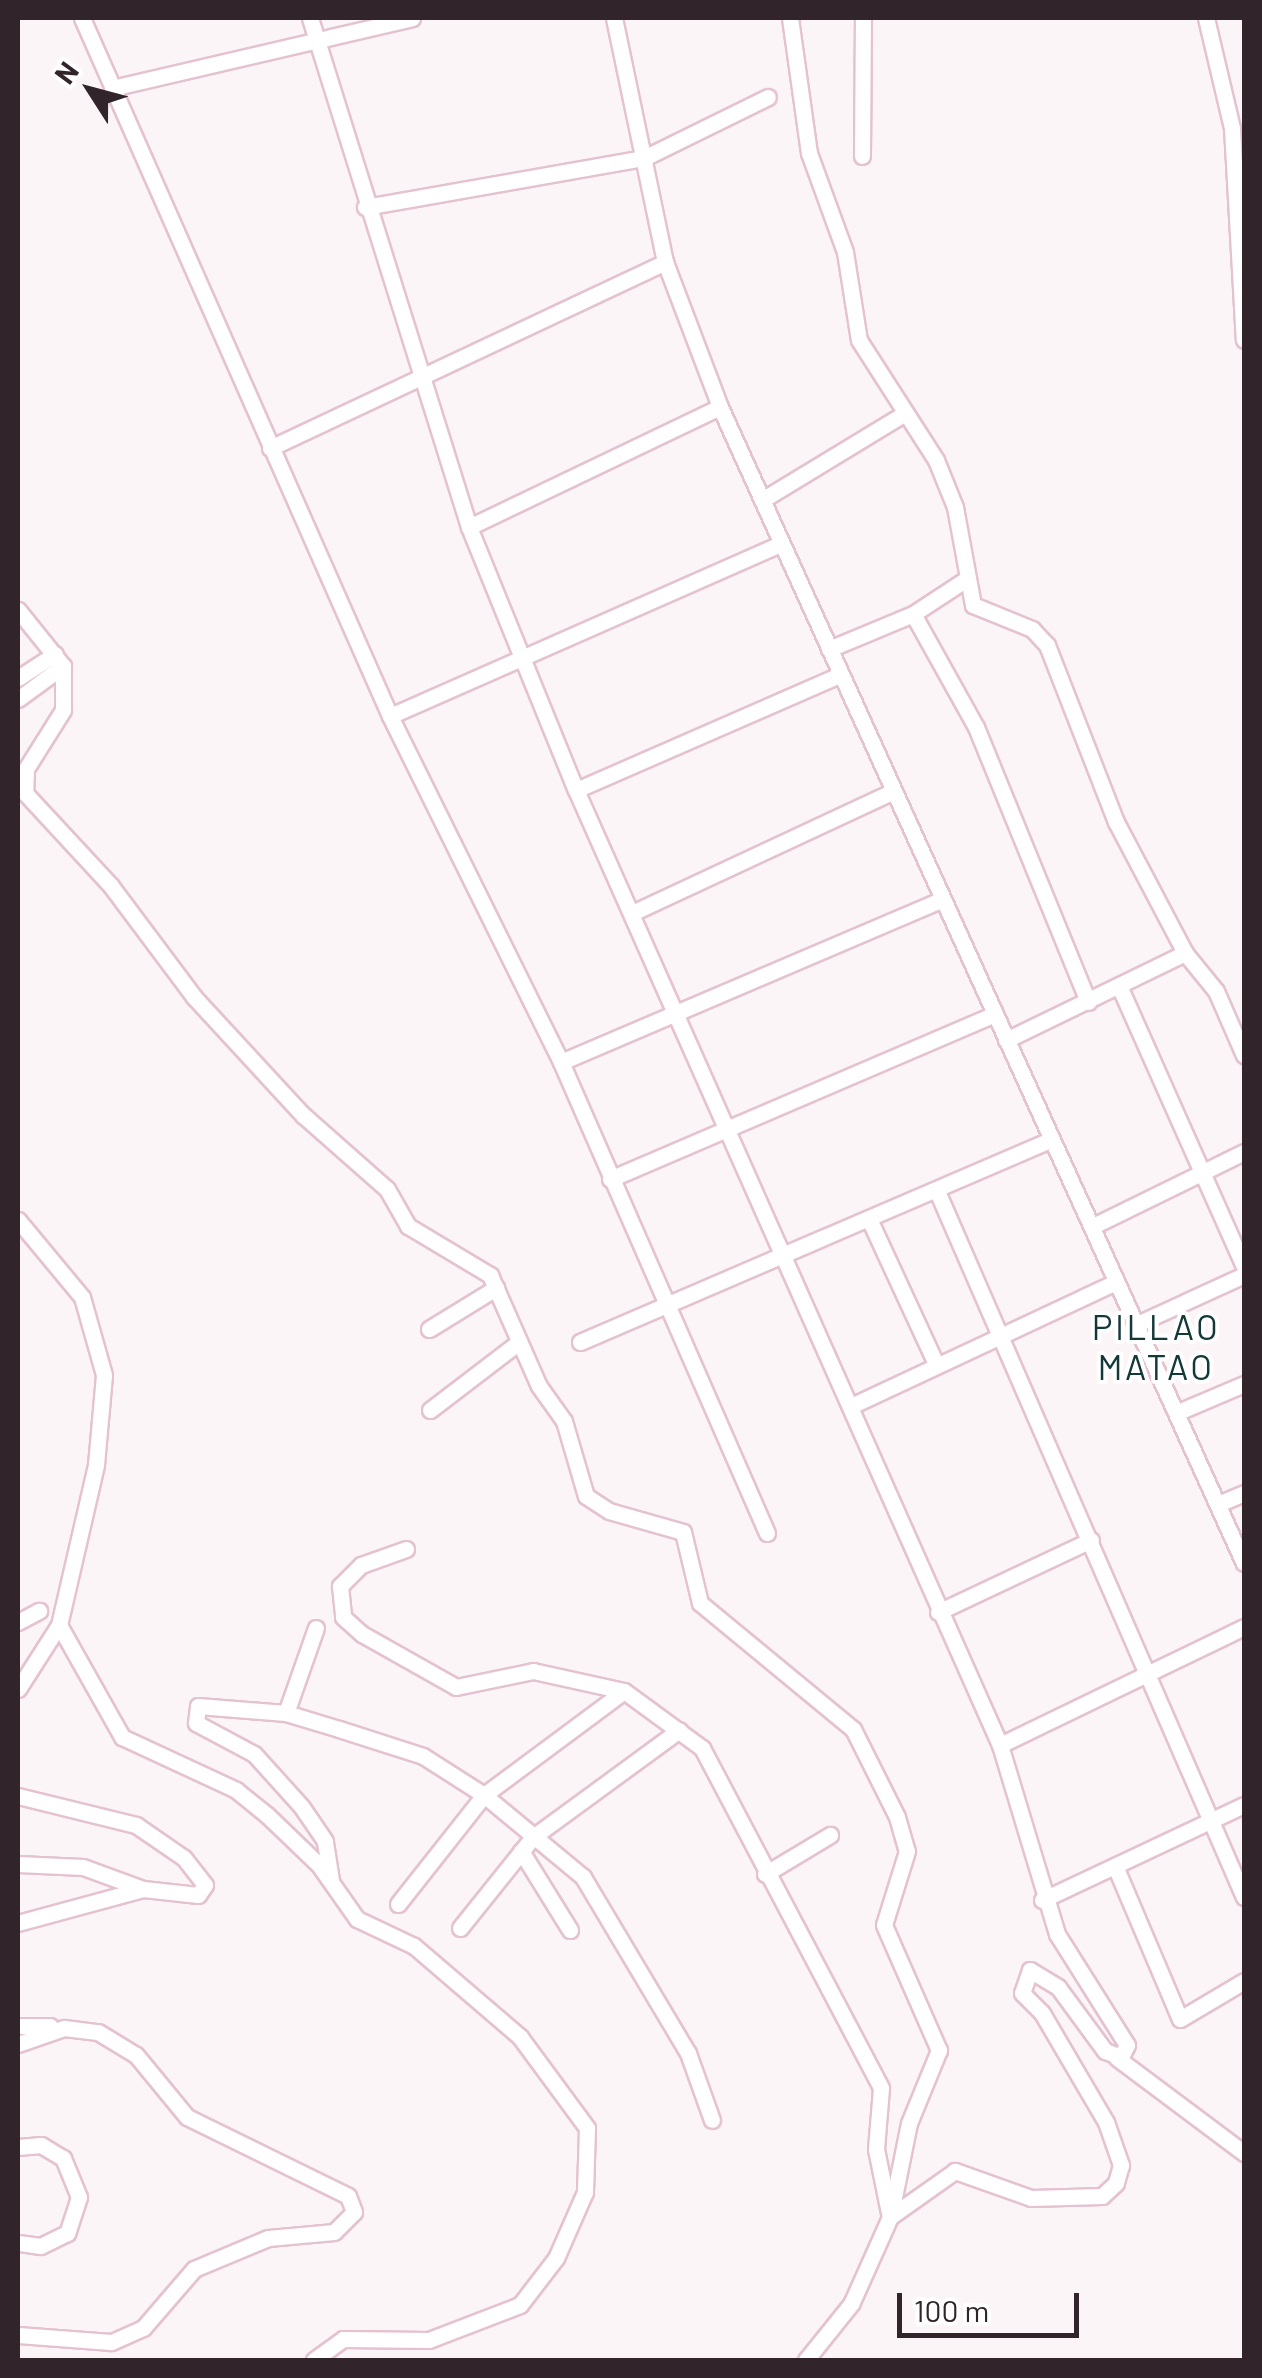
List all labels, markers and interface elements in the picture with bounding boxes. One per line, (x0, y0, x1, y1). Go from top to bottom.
north arrow (40, 40, 140, 140)
text: N (47, 55, 85, 90)
district label: PILLAO MATAO (1092, 1305, 1220, 1387)
scale bar (902, 2273, 1084, 2335)
text: 100 m (914, 2292, 989, 2328)

